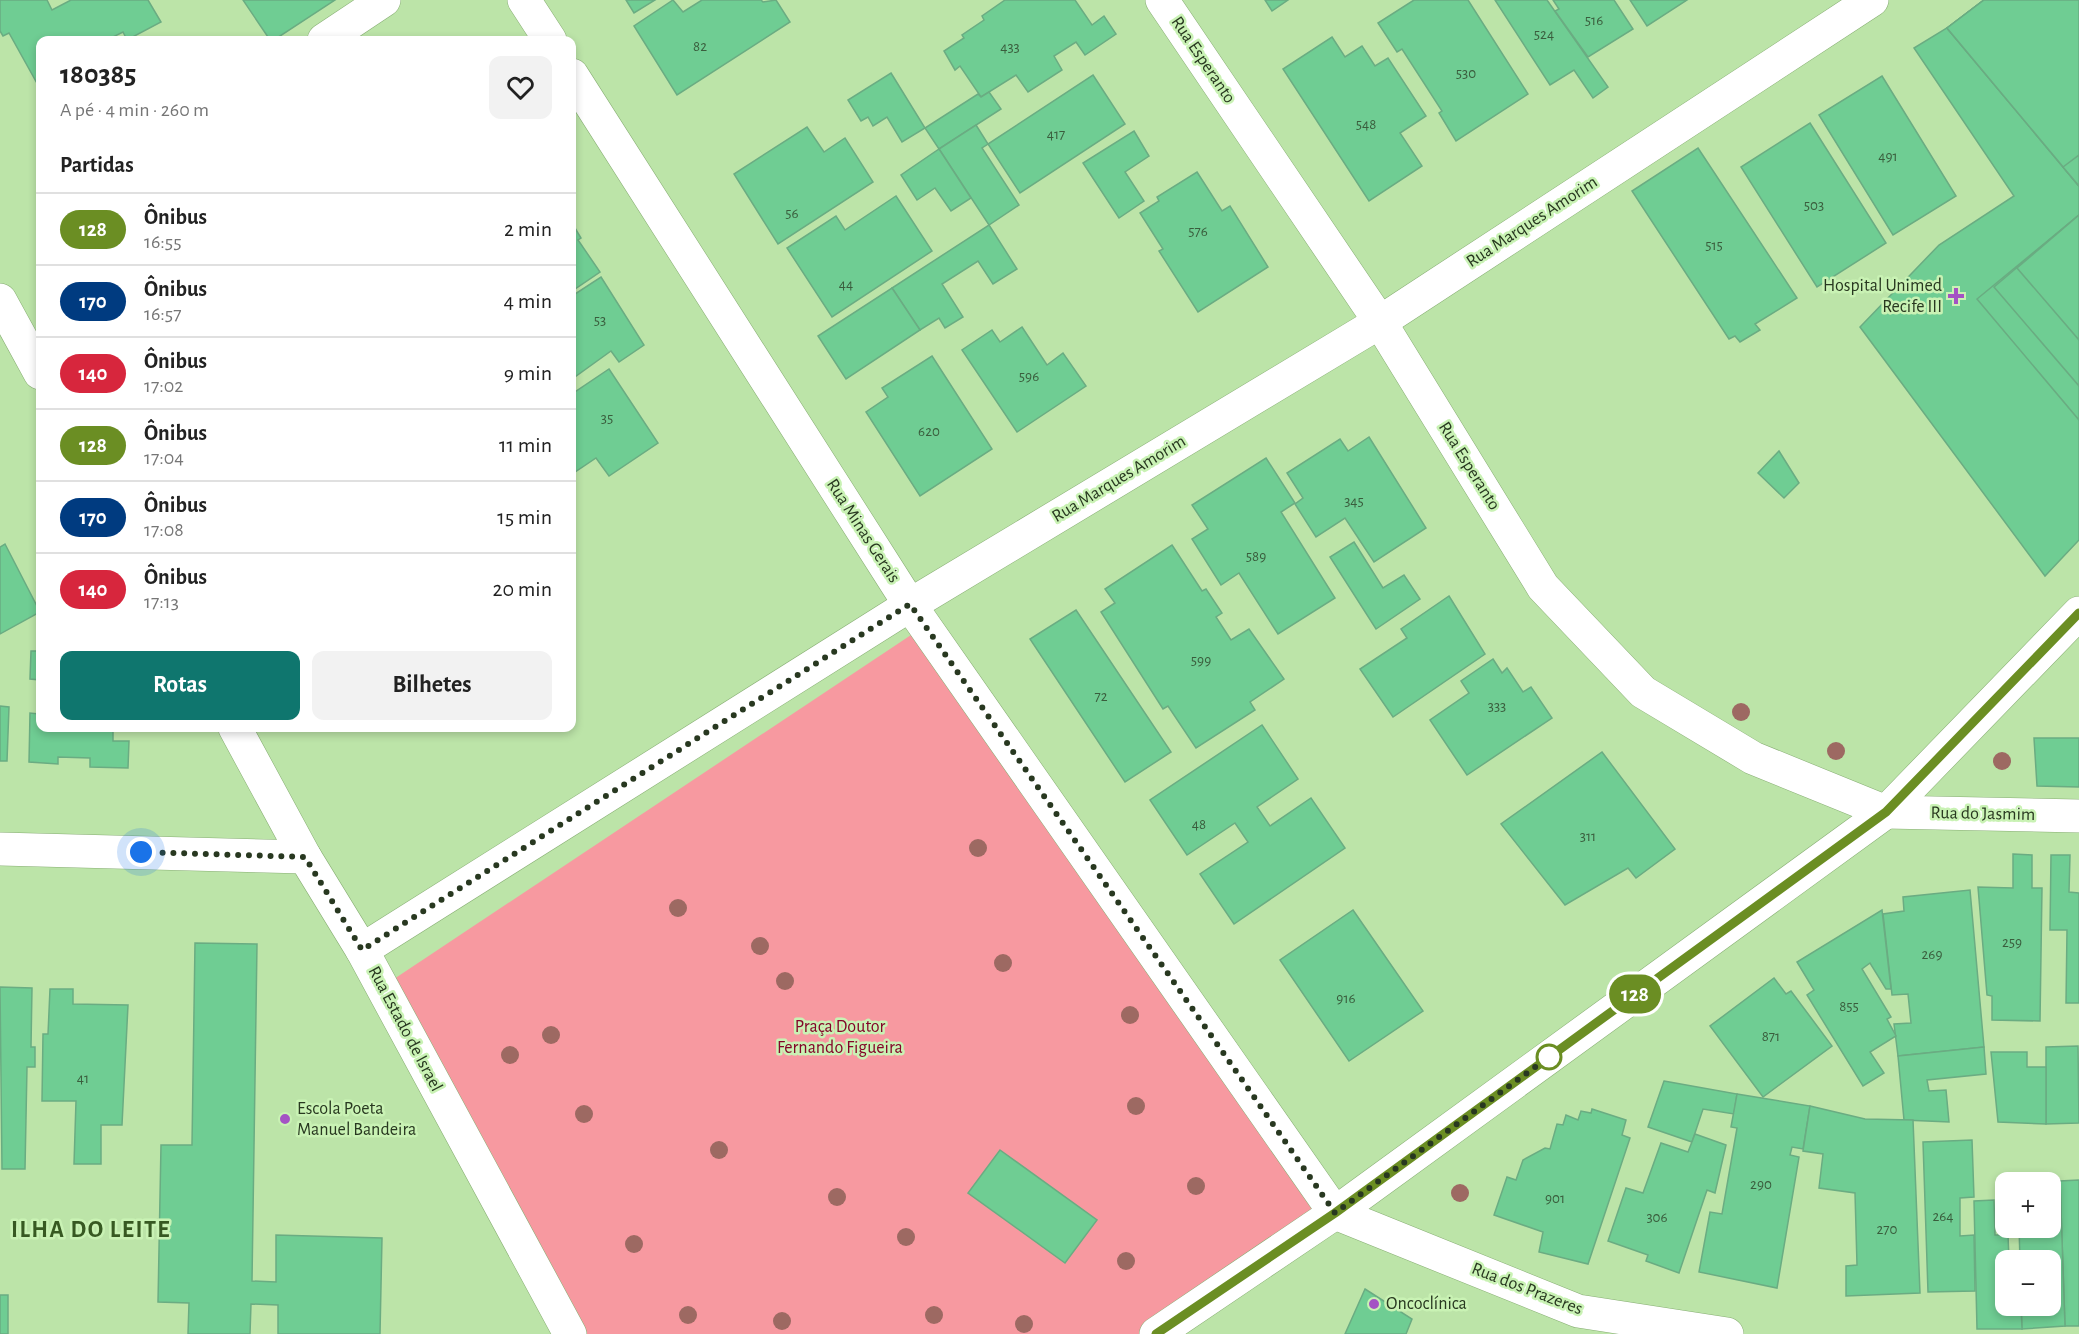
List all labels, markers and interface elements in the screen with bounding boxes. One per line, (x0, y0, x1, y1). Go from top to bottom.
street label: Rua Esperanto (1168, 13, 1239, 107)
house number: 516 (1585, 13, 1603, 28)
house number: 524 (1534, 27, 1554, 42)
house number: 82 (693, 39, 707, 54)
house number: 433 (1000, 40, 1020, 55)
button: heart (489, 56, 552, 119)
text: 180385 (60, 61, 136, 89)
house number: 530 (1456, 66, 1476, 81)
text: A pé · 4 min · 260 m (60, 100, 209, 120)
house number: 548 (1356, 117, 1376, 132)
house number: 417 (1047, 127, 1065, 142)
house number: 491 (1878, 149, 1898, 164)
text: Partidas (60, 154, 134, 176)
street label: Rua Marques Amorim (1463, 173, 1601, 271)
house number: 503 (1804, 198, 1824, 213)
text: Ônibus (144, 206, 207, 228)
house number: 56 (785, 206, 799, 221)
text: 2 min (504, 218, 552, 240)
text: 128 (79, 219, 107, 240)
house number: 576 (1188, 224, 1208, 239)
text: 16:55 (144, 232, 182, 252)
house number: 515 (1705, 238, 1723, 253)
house number: 44 (839, 277, 853, 292)
place label: Hospital Unimed Recife III (1823, 277, 1942, 316)
text: Ônibus (144, 278, 207, 300)
marker: Hospital Unimed Recife III (1947, 287, 1965, 305)
text: 4 min (504, 290, 552, 312)
text: 170 (79, 291, 107, 312)
text: 16:57 (144, 304, 182, 324)
house number: 53 (594, 313, 606, 328)
text: Ônibus (144, 350, 207, 372)
text: 9 min (504, 362, 552, 384)
text: 140 (78, 363, 108, 384)
house number: 596 (1019, 369, 1039, 384)
text: 17:02 (144, 376, 183, 396)
house number: 35 (601, 411, 613, 426)
street label: Rua Esperanto (1435, 419, 1503, 513)
text: Ônibus (144, 422, 207, 444)
house number: 620 (918, 424, 940, 439)
street label: Rua Marques Amorim (1049, 432, 1189, 526)
text: 11 min (499, 434, 552, 456)
text: 128 (79, 435, 107, 456)
text: 17:04 (144, 448, 184, 468)
street label: Rua Minas Gerais (823, 476, 903, 586)
text: Ônibus (144, 494, 207, 516)
house number: 345 (1344, 494, 1364, 509)
text: 15 min (497, 506, 552, 528)
text: 170 (79, 507, 107, 528)
text: 17:08 (144, 520, 184, 540)
house number: 589 (1246, 549, 1266, 564)
text: Ônibus (144, 566, 207, 588)
text: 20 min (492, 578, 552, 600)
text: 140 (78, 579, 108, 600)
text: 17:13 (144, 592, 179, 612)
button: Rotas (60, 651, 300, 720)
button: Bilhetes (312, 651, 552, 720)
house number: 599 (1191, 653, 1211, 668)
house number: 72 (1094, 689, 1108, 704)
house number: 333 (1488, 699, 1506, 714)
street label: Rua do Jasmim (1931, 804, 2035, 824)
house number: 48 (1192, 817, 1206, 832)
house number: 311 (1580, 829, 1596, 844)
your location (126, 837, 156, 867)
house number: 259 (2002, 935, 2022, 950)
house number: 269 (1922, 947, 1942, 962)
street label: Rua Estado de Israel (364, 963, 446, 1095)
line badge: 128 (1600, 974, 1670, 1014)
text: 128 (1621, 984, 1649, 1005)
house number: 916 (1336, 991, 1356, 1006)
house number: 855 (1839, 999, 1859, 1014)
park label: Praça Doutor Fernando Figueira (777, 1018, 903, 1057)
house number: 871 (1762, 1029, 1780, 1044)
unlabelled marker (1536, 1044, 1562, 1070)
house number: 41 (77, 1071, 89, 1086)
place label: Escola Poeta Manuel Bandeira (297, 1100, 416, 1139)
marker: Escola Poeta Manuel Bandeira (278, 1112, 292, 1126)
map controls (1995, 1172, 2061, 1316)
button: + (1995, 1172, 2061, 1238)
house number: 290 (1750, 1177, 1772, 1192)
house number: 901 (1545, 1191, 1565, 1206)
house number: 264 (1932, 1209, 1954, 1224)
house number: 306 (1646, 1210, 1668, 1225)
district label: ILHA DO LEITE (11, 1218, 171, 1242)
house number: 270 (1876, 1222, 1898, 1237)
button: − (1995, 1250, 2061, 1316)
street label: Rua dos Prazeres (1469, 1260, 1585, 1318)
place label: Oncoclínica (1386, 1295, 1467, 1313)
marker: Oncoclínica (1367, 1297, 1381, 1311)

